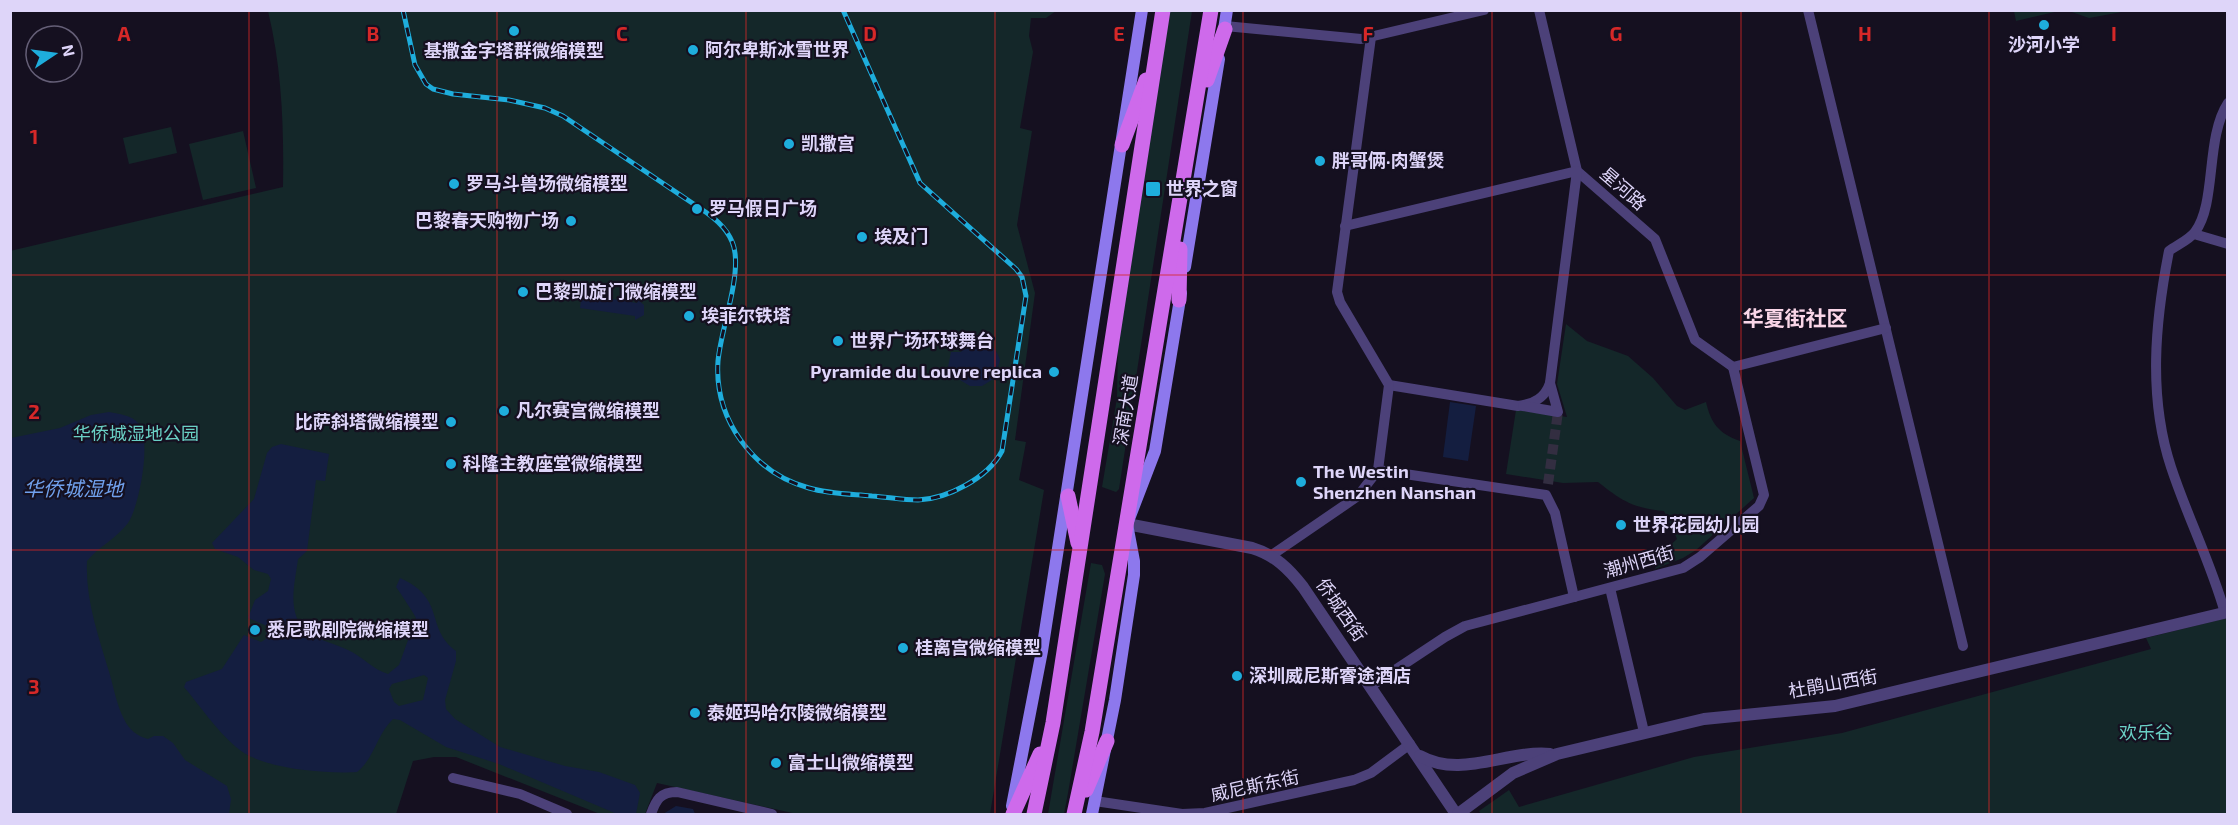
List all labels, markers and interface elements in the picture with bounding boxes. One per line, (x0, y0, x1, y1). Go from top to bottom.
marker: 沙河小学 (2037, 18, 2051, 32)
text: A (117, 21, 131, 45)
text: B (367, 21, 379, 45)
text: C (616, 21, 628, 45)
text: D (863, 21, 877, 45)
text: E (1113, 21, 1125, 45)
text: F (1362, 21, 1374, 45)
text: G (1610, 21, 1622, 45)
text: H (1858, 21, 1872, 45)
text: I (2111, 21, 2117, 45)
north arrow (24, 24, 84, 84)
marker: 基撒金字塔群微缩模型 (507, 24, 521, 38)
place label: 沙河小学 (2008, 33, 2080, 55)
place label: 阿尔卑斯冰雪世界 (705, 38, 849, 60)
place label: 基撒金字塔群微缩模型 (424, 39, 604, 61)
text: N (59, 43, 80, 58)
marker: 阿尔卑斯冰雪世界 (686, 43, 700, 57)
text: 1 (30, 124, 38, 148)
place label: 凯撒宫 (801, 132, 855, 154)
marker: 凯撒宫 (782, 137, 796, 151)
place label: 胖哥俩·肉蟹煲 (1332, 149, 1445, 171)
marker: 胖哥俩·肉蟹煲 (1313, 154, 1327, 168)
street label: 星河路 (1596, 162, 1651, 214)
place label: 罗马斗兽场微缩模型 (466, 172, 628, 194)
marker: 罗马斗兽场微缩模型 (447, 177, 461, 191)
place label: 世界之窗 (1166, 177, 1238, 199)
marker: 世界之窗 (1144, 180, 1162, 198)
place label: 罗马假日广场 (709, 197, 817, 219)
marker: 罗马假日广场 (690, 202, 704, 216)
place label: 巴黎春天购物广场 (415, 209, 559, 231)
marker: 巴黎春天购物广场 (564, 214, 578, 228)
place label: 埃及门 (874, 225, 928, 247)
marker: 埃及门 (855, 230, 869, 244)
place label: 巴黎凯旋门微缩模型 (535, 280, 697, 302)
marker: 巴黎凯旋门微缩模型 (516, 285, 530, 299)
place label: 埃菲尔铁塔 (701, 304, 791, 326)
district label: 华夏街社区 (1743, 305, 1848, 330)
marker: 埃菲尔铁塔 (682, 309, 696, 323)
place label: 世界广场环球舞台 (850, 329, 994, 351)
marker: 世界广场环球舞台 (831, 334, 845, 348)
place label: Pyramide du Louvre replica (810, 360, 1042, 382)
marker: Pyramide du Louvre replica (1047, 365, 1061, 379)
street label: 深南大道 (1109, 373, 1142, 447)
text: 2 (28, 399, 40, 423)
place label: 凡尔赛宫微缩模型 (516, 399, 660, 421)
marker: 凡尔赛宫微缩模型 (497, 404, 511, 418)
place label: 比萨斜塔微缩模型 (295, 410, 439, 432)
marker: 比萨斜塔微缩模型 (444, 415, 458, 429)
park label: 华侨城湿地公园 (73, 422, 199, 444)
place label: 科隆主教座堂微缩模型 (463, 452, 643, 474)
marker: 科隆主教座堂微缩模型 (444, 457, 458, 471)
place label: The Westin Shenzhen Nanshan (1313, 460, 1476, 503)
marker: The Westin Shenzhen Nanshan (1294, 475, 1308, 489)
water label: 华侨城湿地 (23, 476, 125, 500)
place label: 世界花园幼儿园 (1633, 513, 1759, 535)
marker: 世界花园幼儿园 (1614, 518, 1628, 532)
street label: 潮州西街 (1601, 541, 1676, 582)
street label: 侨城西街 (1312, 574, 1371, 645)
place label: 悉尼歌剧院微缩模型 (267, 618, 429, 640)
marker: 悉尼歌剧院微缩模型 (248, 623, 262, 637)
place label: 桂离宫微缩模型 (915, 636, 1041, 658)
marker: 桂离宫微缩模型 (896, 641, 910, 655)
place label: 深圳威尼斯睿途酒店 (1249, 664, 1411, 686)
street label: 杜鹃山西街 (1787, 664, 1879, 702)
marker: 深圳威尼斯睿途酒店 (1230, 669, 1244, 683)
text: 3 (28, 674, 40, 698)
place label: 泰姬玛哈尔陵微缩模型 (707, 701, 887, 723)
marker: 泰姬玛哈尔陵微缩模型 (688, 706, 702, 720)
park label: 欢乐谷 (2119, 721, 2173, 743)
place label: 富士山微缩模型 (788, 751, 914, 773)
marker: 富士山微缩模型 (769, 756, 783, 770)
street label: 威尼斯东街 (1208, 765, 1301, 805)

